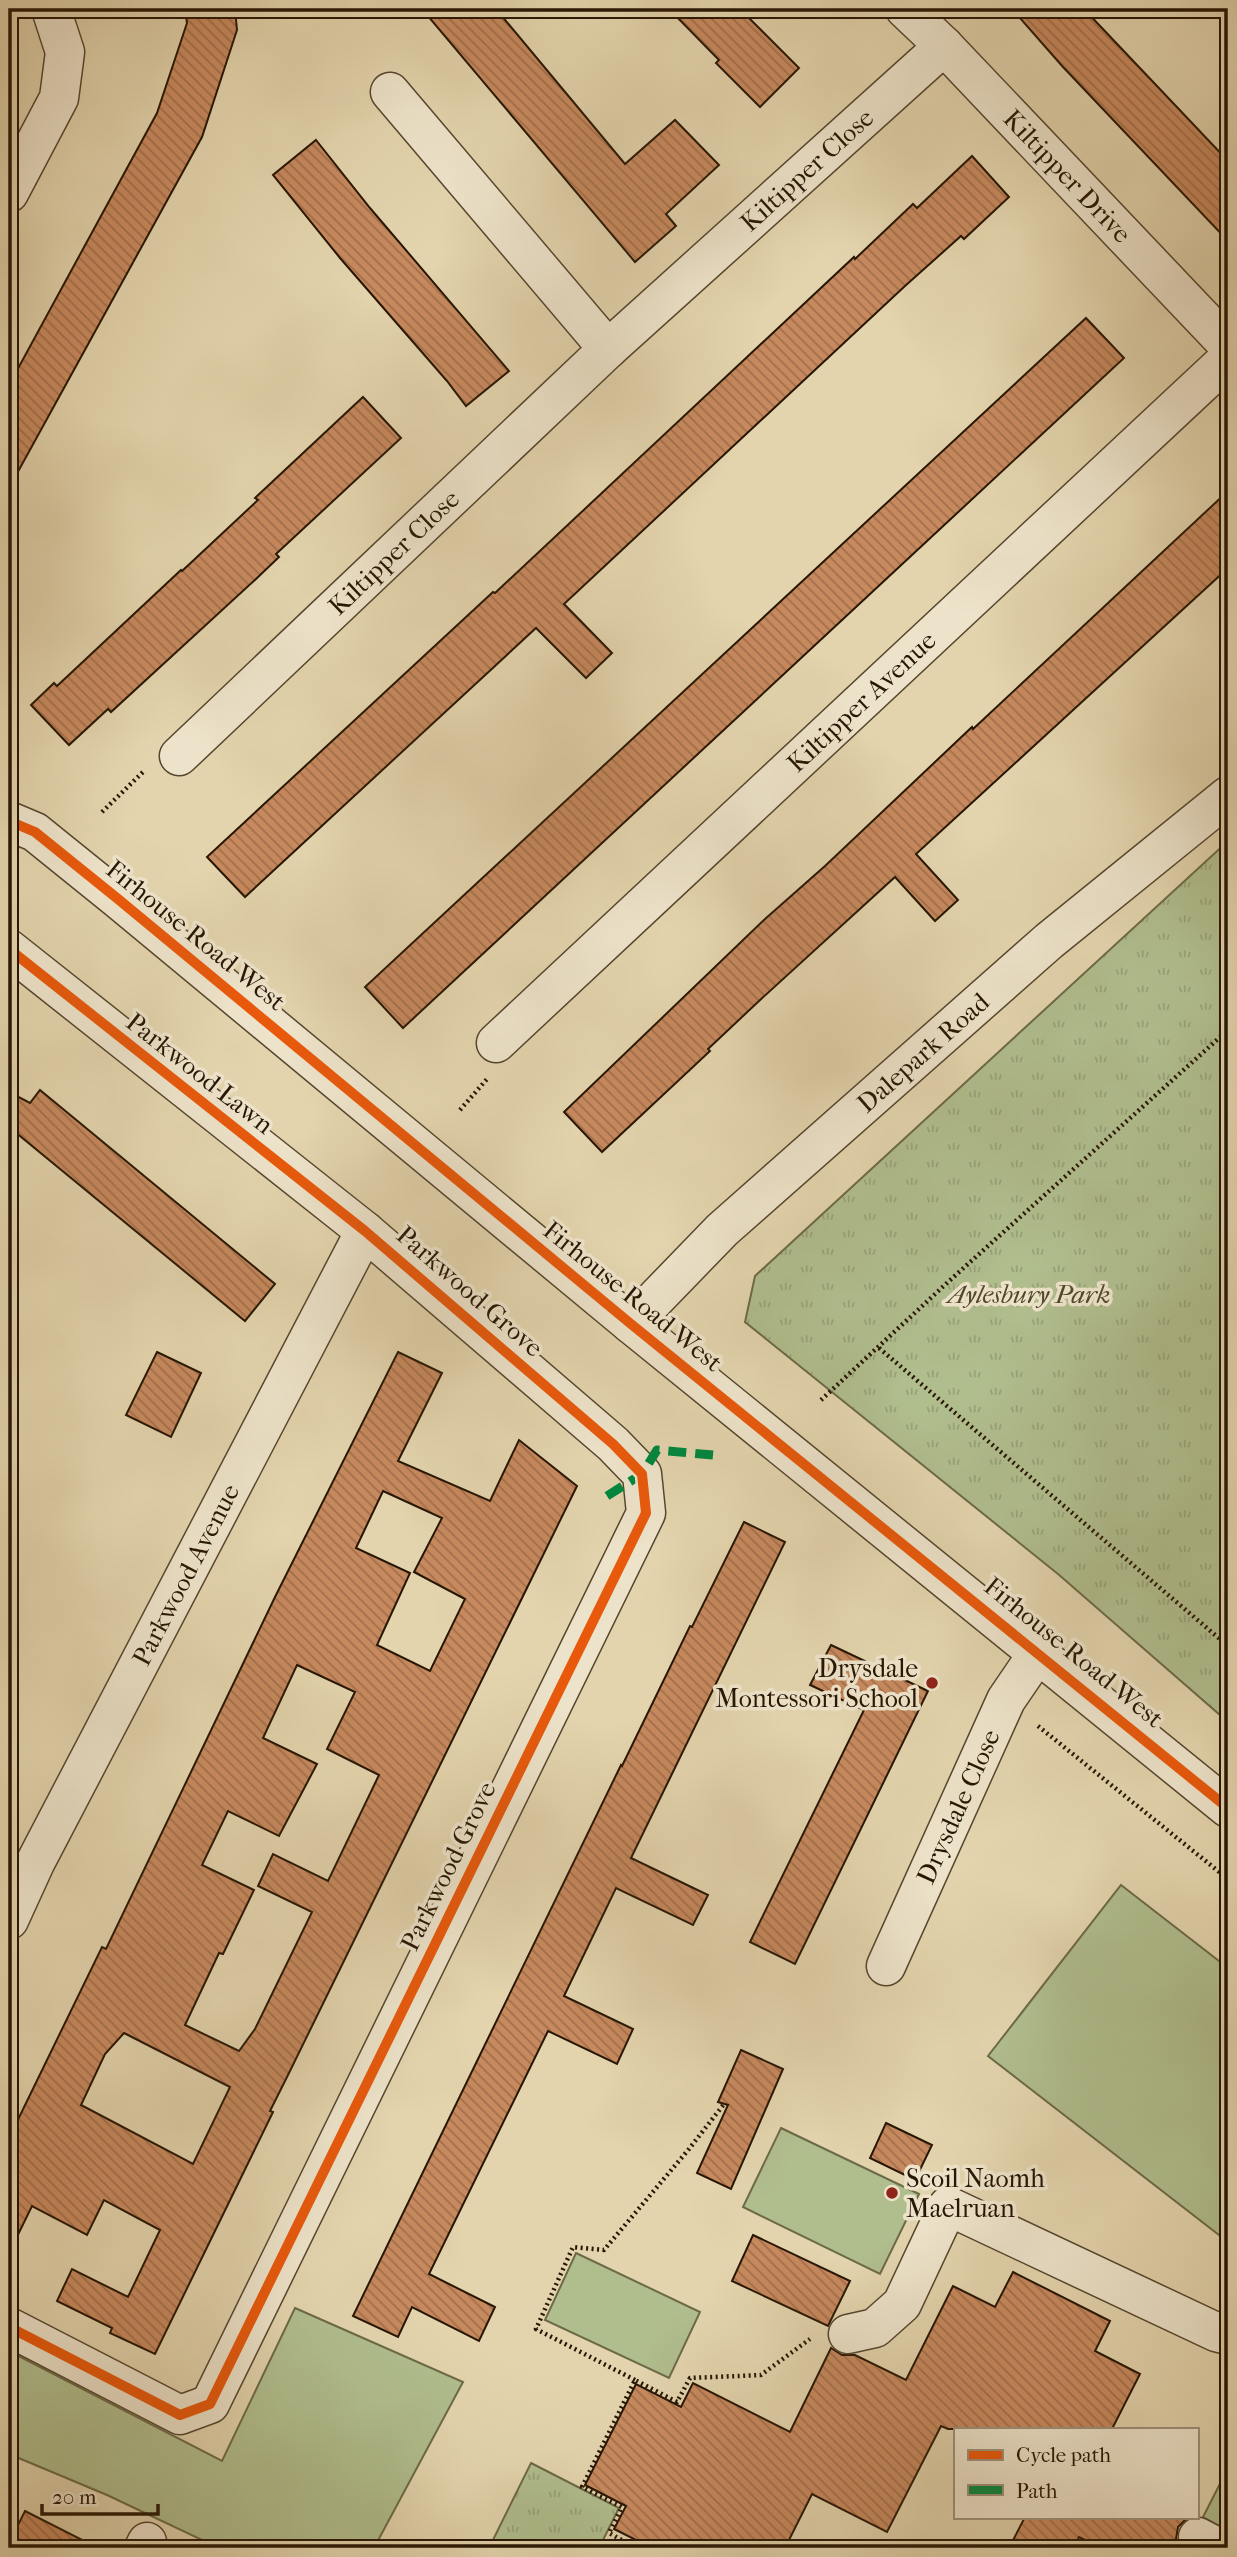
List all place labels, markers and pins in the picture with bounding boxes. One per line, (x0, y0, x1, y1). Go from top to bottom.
place label: Drysdale Montessori School (715, 1653, 918, 1714)
marker: Drysdale Montessori School (924, 1675, 940, 1691)
place label: Scoil Naomh Maelruan (906, 2163, 1045, 2224)
marker: Scoil Naomh Maelruan (884, 2185, 900, 2201)

